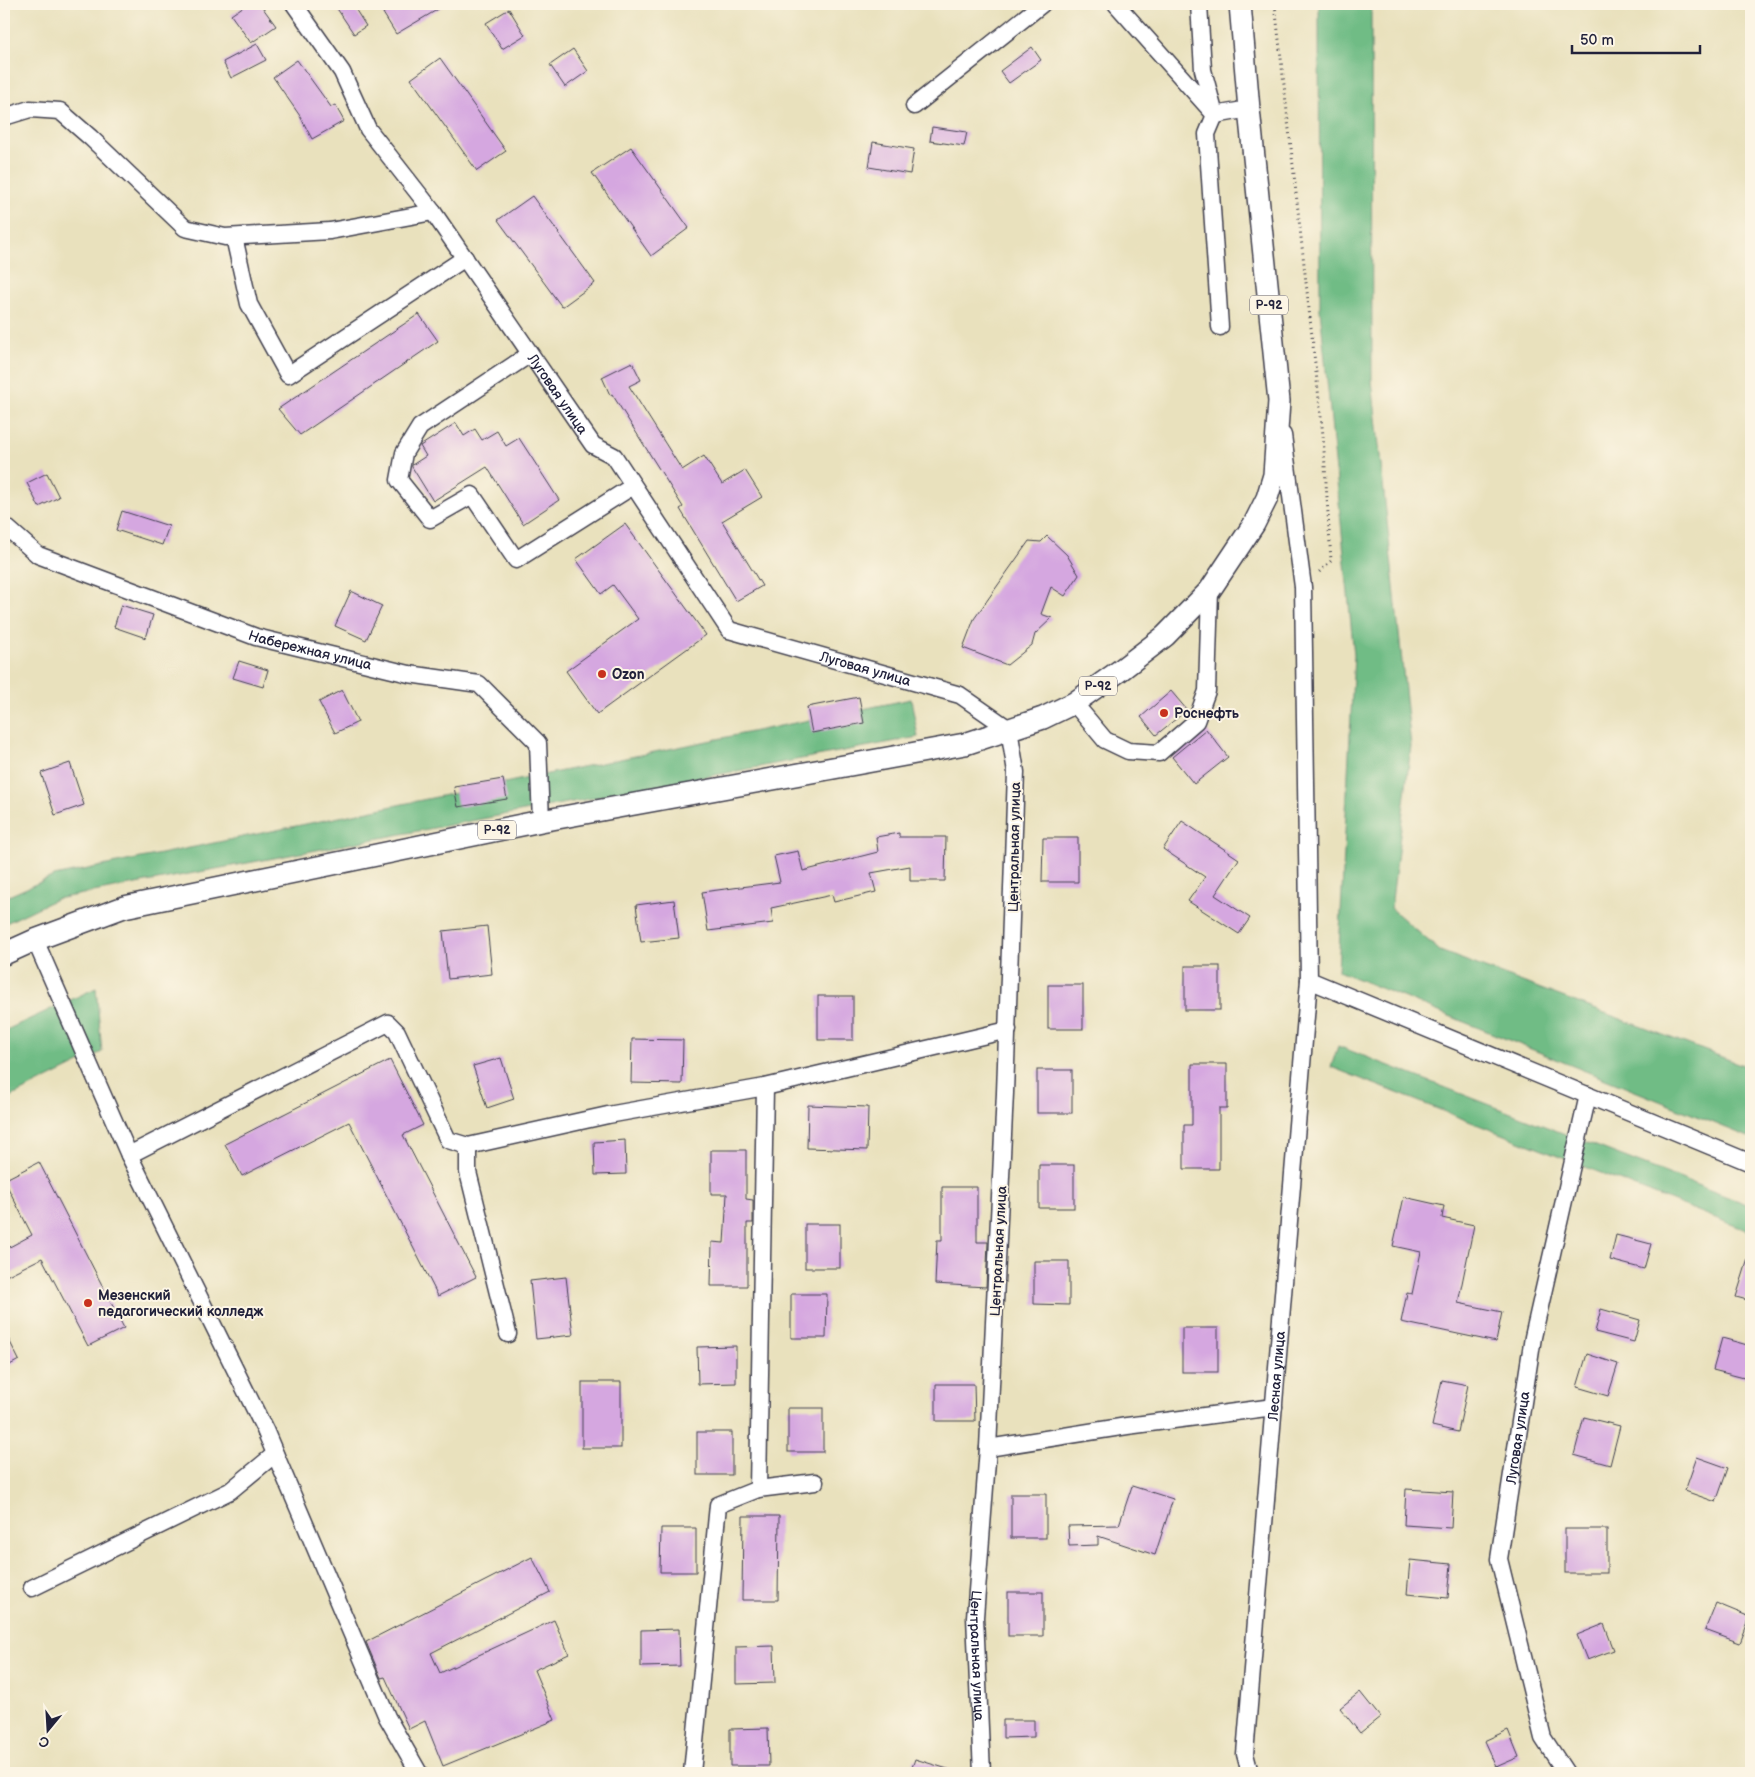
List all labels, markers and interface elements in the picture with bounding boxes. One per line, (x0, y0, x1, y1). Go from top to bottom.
scale bar (1572, 22, 1700, 54)
text: 50 m (1580, 31, 1614, 50)
road number: Р-92 (1250, 296, 1288, 314)
street label: Луговая улица (523, 350, 591, 438)
street label: Набережная улица (246, 627, 374, 674)
street label: Луговая улица (817, 648, 913, 690)
place label: Ozon (612, 666, 645, 683)
marker: Ozon (596, 668, 608, 680)
road number: Р-92 (1079, 676, 1117, 696)
place label: Роснефть (1174, 705, 1240, 722)
marker: Роснефть (1158, 707, 1170, 719)
street label: Центральная улица (1005, 781, 1024, 912)
road number: Р-92 (478, 820, 516, 840)
street label: Центральная улица (987, 1185, 1010, 1317)
place label: Мезенский педагогический колледж (98, 1287, 263, 1320)
marker: Мезенский педагогический колледж (82, 1297, 94, 1309)
street label: Лесная улица (1264, 1330, 1289, 1423)
street label: Луговая улица (1502, 1389, 1534, 1486)
street label: Центральная улица (966, 1590, 988, 1722)
north arrow (22, 1704, 72, 1754)
text: С (37, 1732, 51, 1751)

